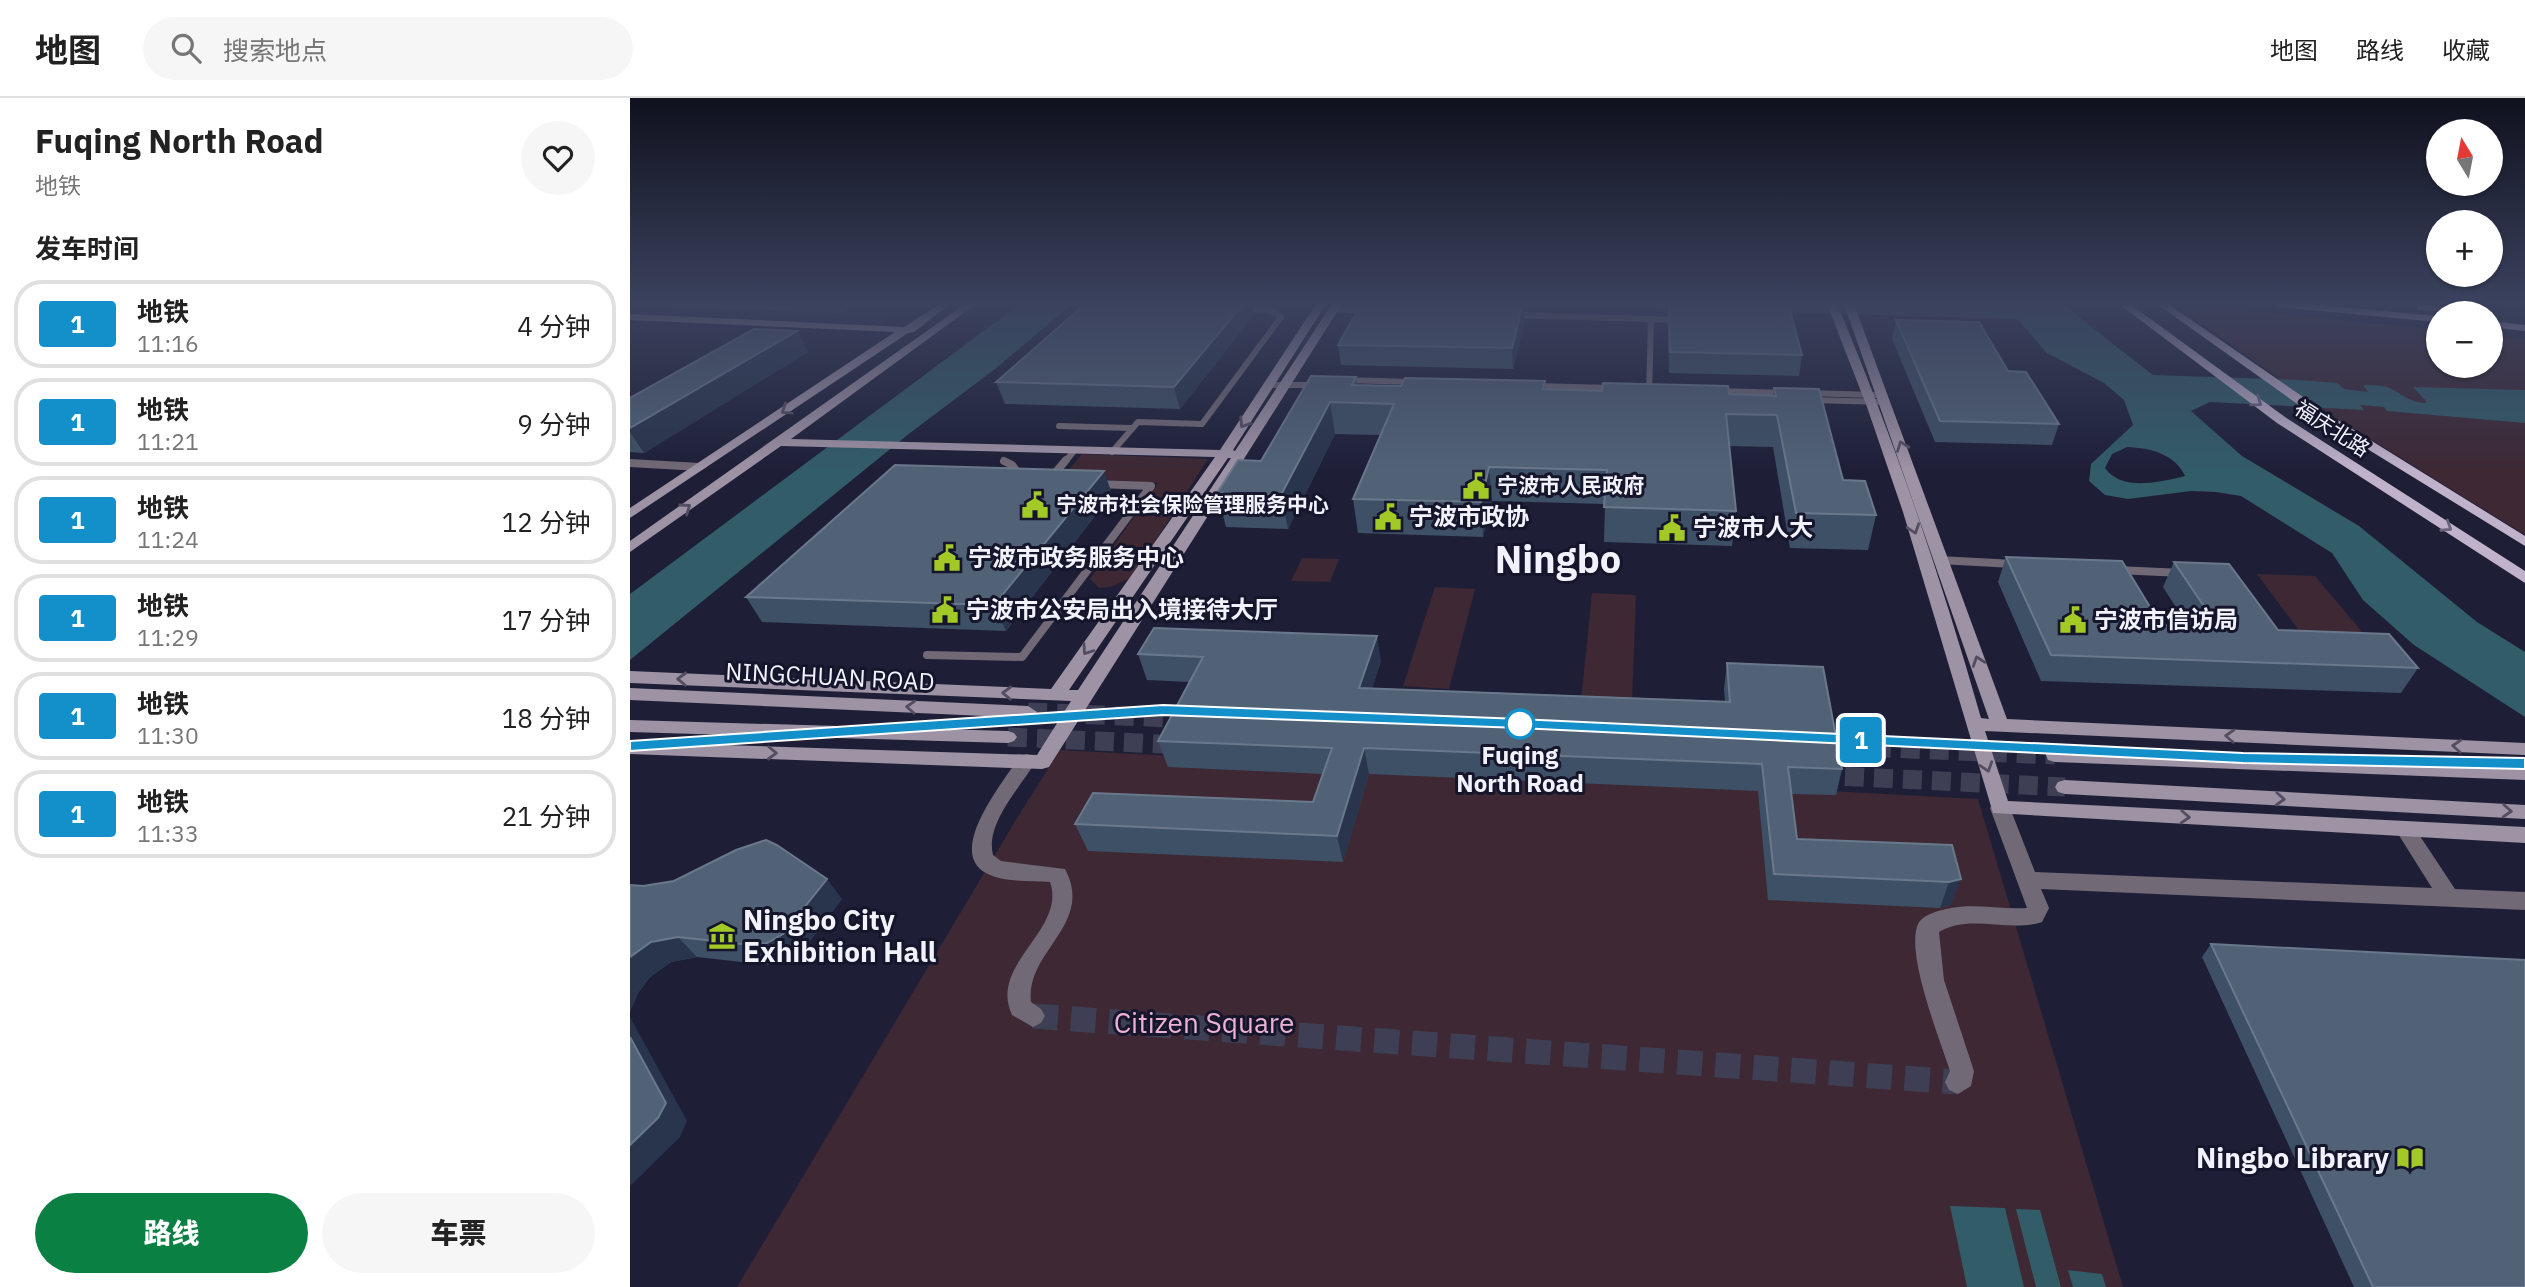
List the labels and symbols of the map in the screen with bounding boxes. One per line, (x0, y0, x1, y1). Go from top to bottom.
north arrow (2426, 119, 2502, 196)
one-way arrow (2250, 394, 2262, 407)
street label: 福庆北路 (2290, 394, 2375, 463)
one-way arrow (781, 402, 794, 415)
one-way arrow (1239, 415, 1252, 428)
one-way arrow (1896, 441, 1910, 453)
public building icon: 宁波市人民政府 (1461, 471, 1491, 501)
place label: 宁波市人民政府 (1497, 471, 1644, 499)
public building icon: 宁波市社会保险管理服务中心 (1020, 490, 1050, 520)
place label: 宁波市社会保险管理服务中心 (1056, 490, 1329, 518)
place label: 宁波市政协 (1409, 500, 1529, 532)
public building icon: 宁波市政协 (1373, 502, 1403, 532)
one-way arrow (678, 504, 691, 516)
place label: 宁波市人大 (1693, 511, 1813, 543)
public building icon: 宁波市人大 (1657, 513, 1687, 543)
one-way arrow (2440, 519, 2453, 532)
one-way arrow (1906, 522, 1921, 534)
district label: Ningbo (1495, 534, 1621, 583)
place label: 宁波市政务服务中心 (968, 541, 1184, 573)
public building icon: 宁波市政务服务中心 (932, 543, 962, 573)
place label: 宁波市公安局出入境接待大厅 (966, 593, 1278, 625)
public building icon: 宁波市公安局出入境接待大厅 (930, 595, 960, 625)
place label: 宁波市信访局 (2094, 603, 2238, 635)
public building icon: 宁波市信访局 (2058, 605, 2088, 635)
one-way arrow (1083, 642, 1095, 655)
street label: NINGCHUAN ROAD (725, 655, 935, 697)
one-way arrow (1972, 655, 1987, 667)
one-way arrow (676, 671, 687, 686)
one-way arrow (1002, 685, 1013, 700)
one-way arrow (905, 700, 916, 715)
marker: Fuqing North Road (1505, 709, 1535, 739)
line badge: 1 (1838, 717, 1884, 763)
one-way arrow (2224, 728, 2235, 743)
one-way arrow (2451, 738, 2462, 753)
place label: Fuqing North Road (1456, 739, 1584, 799)
one-way arrow (766, 745, 777, 760)
one-way arrow (1979, 761, 1994, 773)
one-way arrow (2275, 791, 2286, 806)
one-way arrow (2502, 804, 2513, 819)
one-way arrow (2180, 810, 2191, 825)
place label: Ningbo City Exhibition Hall (743, 901, 936, 970)
museum icon: Ningbo City Exhibition Hall (707, 921, 737, 951)
park label: Citizen Square (1114, 1004, 1294, 1041)
place label: Ningbo Library (2196, 1139, 2389, 1176)
library icon: Ningbo Library (2395, 1143, 2425, 1173)

